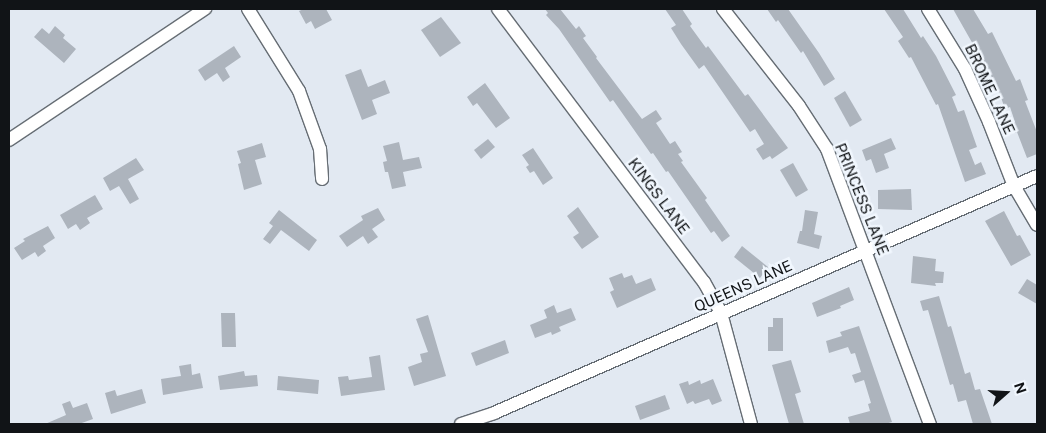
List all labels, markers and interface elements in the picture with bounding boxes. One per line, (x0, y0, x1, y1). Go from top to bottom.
street label: BROME LANE (961, 41, 1019, 137)
street label: PRINCESS LANE (831, 140, 893, 258)
street label: KINGS LANE (625, 154, 693, 238)
street label: QUEENS LANE (691, 256, 795, 316)
north arrow (981, 368, 1031, 418)
text: N (1011, 380, 1030, 396)

